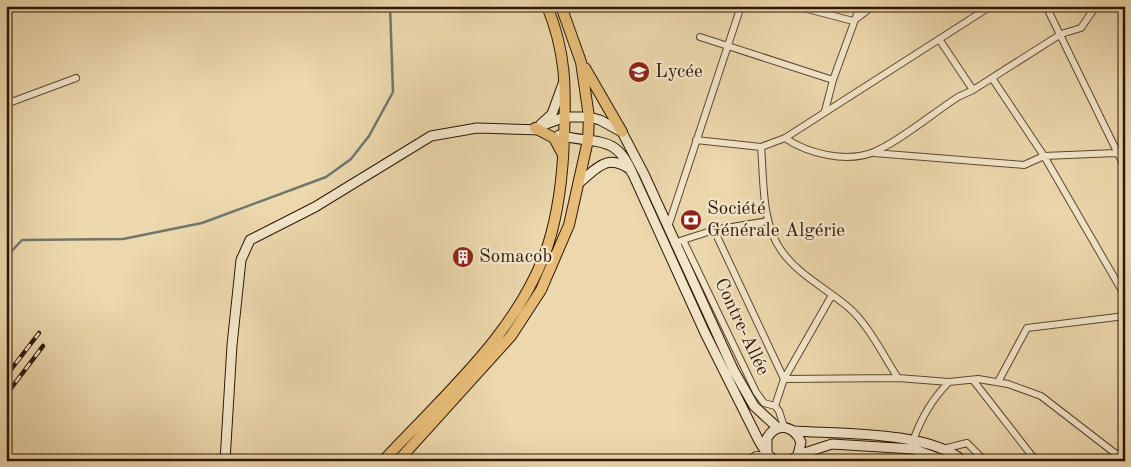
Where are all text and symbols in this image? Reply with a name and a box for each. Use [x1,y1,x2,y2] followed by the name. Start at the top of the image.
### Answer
[627,60,651,84] school or university icon: Lycée
[655,63,703,82] place label: Lycée
[707,200,845,241] place label: Société Générale Algérie
[679,208,703,232] bank icon: Société Générale Algérie
[451,245,475,269] building icon: Somacob
[479,248,552,267] place label: Somacob
[710,275,772,379] street label: Contre-Allée

